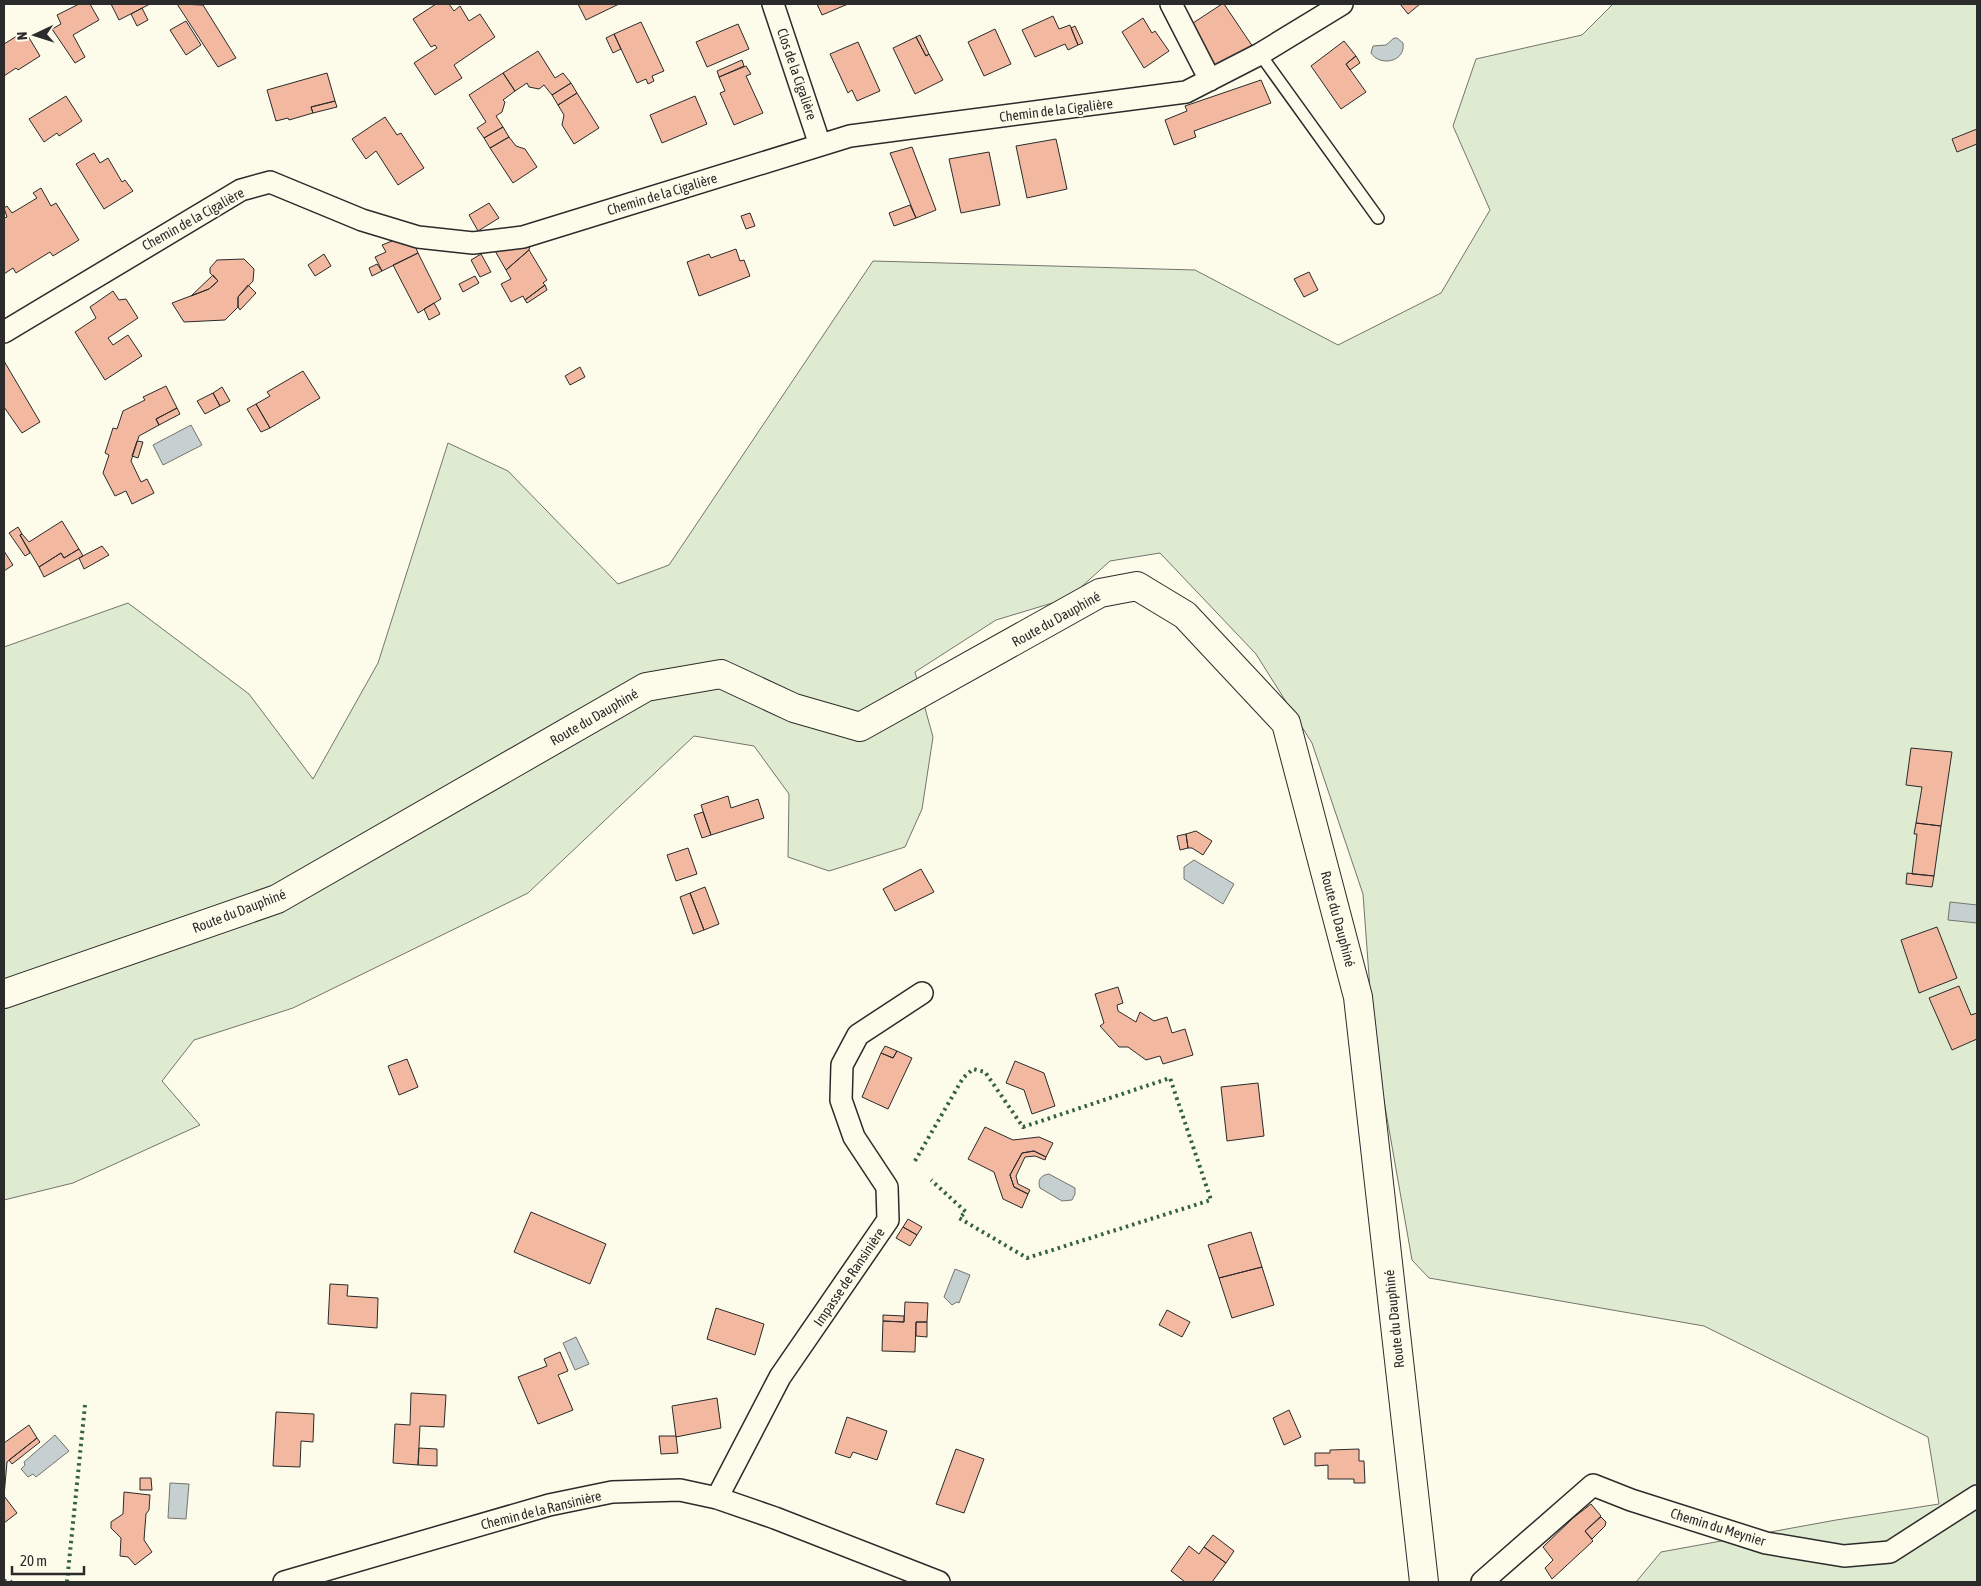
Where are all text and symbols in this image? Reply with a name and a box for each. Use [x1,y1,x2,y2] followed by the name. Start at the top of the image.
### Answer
[10,10,60,60] north arrow
[774,26,820,122] street label: Clos de la Cigalière
[14,31,30,41] text: N
[998,95,1114,125] street label: Chemin de la Cigalière
[605,170,719,218] street label: Chemin de la Cigalière
[139,184,247,254] street label: Chemin de la Cigalière
[1009,588,1103,650] street label: Route du Dauphiné
[547,685,641,749] street label: Route du Dauphiné
[1317,869,1359,969] street label: Route du Dauphiné
[190,886,288,936] street label: Route du Dauphiné
[810,1225,888,1329] street label: Impasse de Ransinière
[1381,1269,1407,1369] street label: Route du Dauphiné
[479,1487,603,1533] street label: Chemin de la Ransinière
[1668,1505,1768,1549] street label: Chemin du Meynier
[12,1544,85,1576] scale bar
[20,1552,47,1569] text: 20 m

